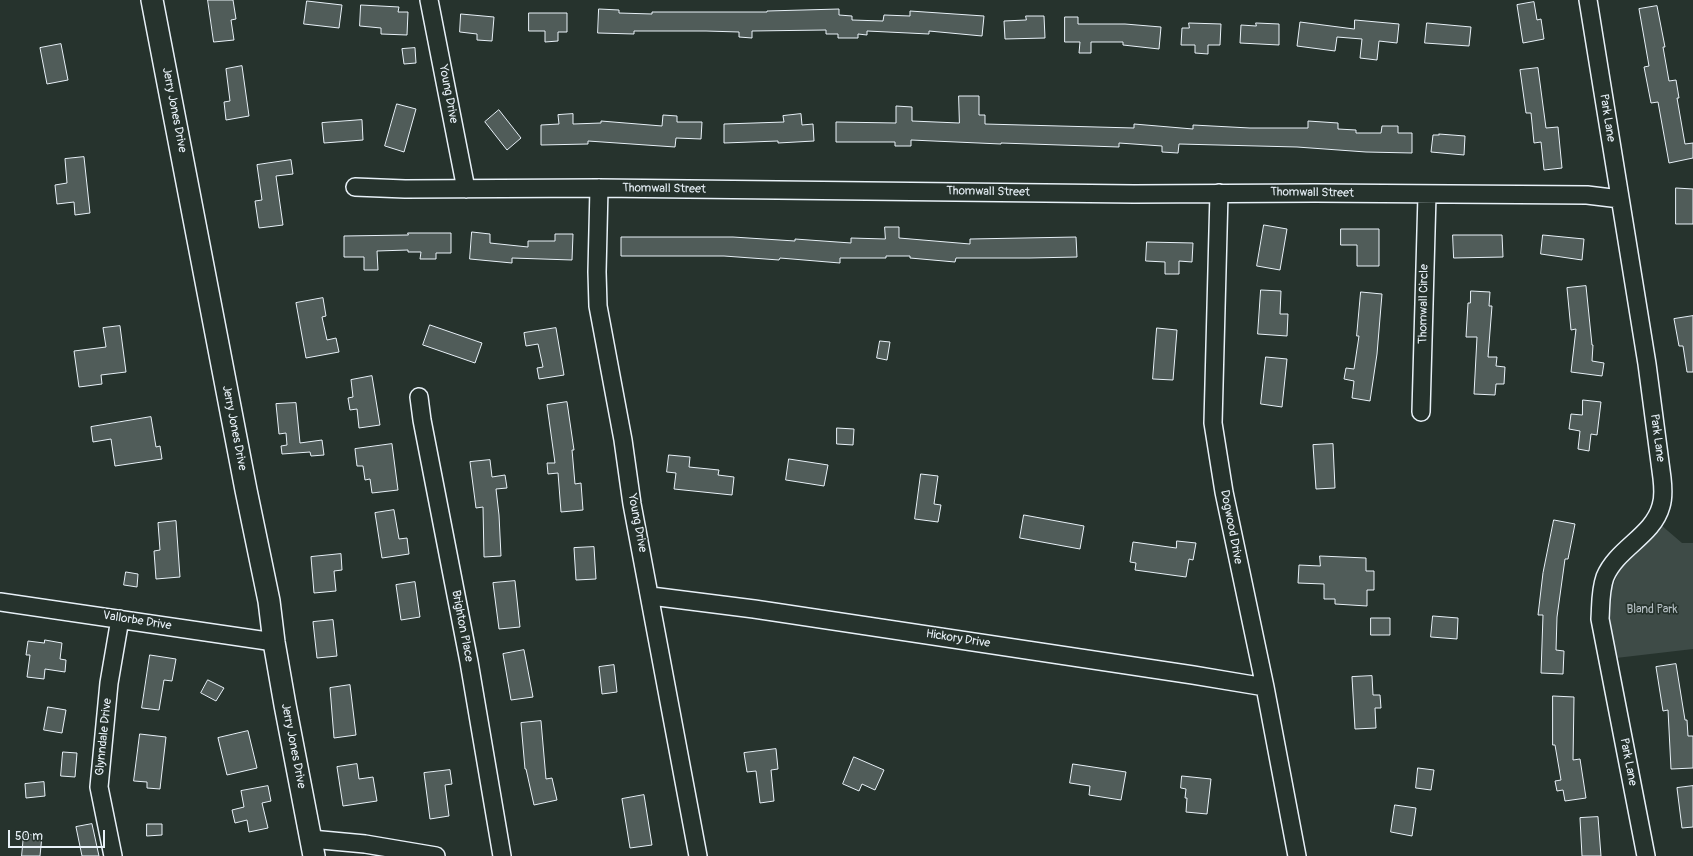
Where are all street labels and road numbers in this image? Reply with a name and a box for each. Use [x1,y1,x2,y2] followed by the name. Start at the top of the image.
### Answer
[435,63,461,125] street label: Young Drive
[159,66,189,154] street label: Jerry Jones Drive
[1596,93,1618,143] street label: Park Lane
[622,181,706,197] street label: Thomwall Street
[946,184,1030,200] street label: Thomwall Street
[1270,185,1354,201] street label: Thomwall Street
[1416,264,1432,344] street label: Thomwall Circle
[219,384,249,472] street label: Jerry Jones Drive
[1647,413,1667,463] street label: Park Lane
[1217,489,1245,565] street label: Dogwood Drive
[624,492,650,554] street label: Young Drive
[448,589,476,663] street label: Brighton Place
[102,608,172,634] street label: Vallorbe Drive
[925,627,991,651] street label: Hickory Drive
[93,698,115,776] street label: Glynndale Drive
[278,702,308,790] street label: Jerry Jones Drive
[1616,737,1640,787] street label: Park Lane

